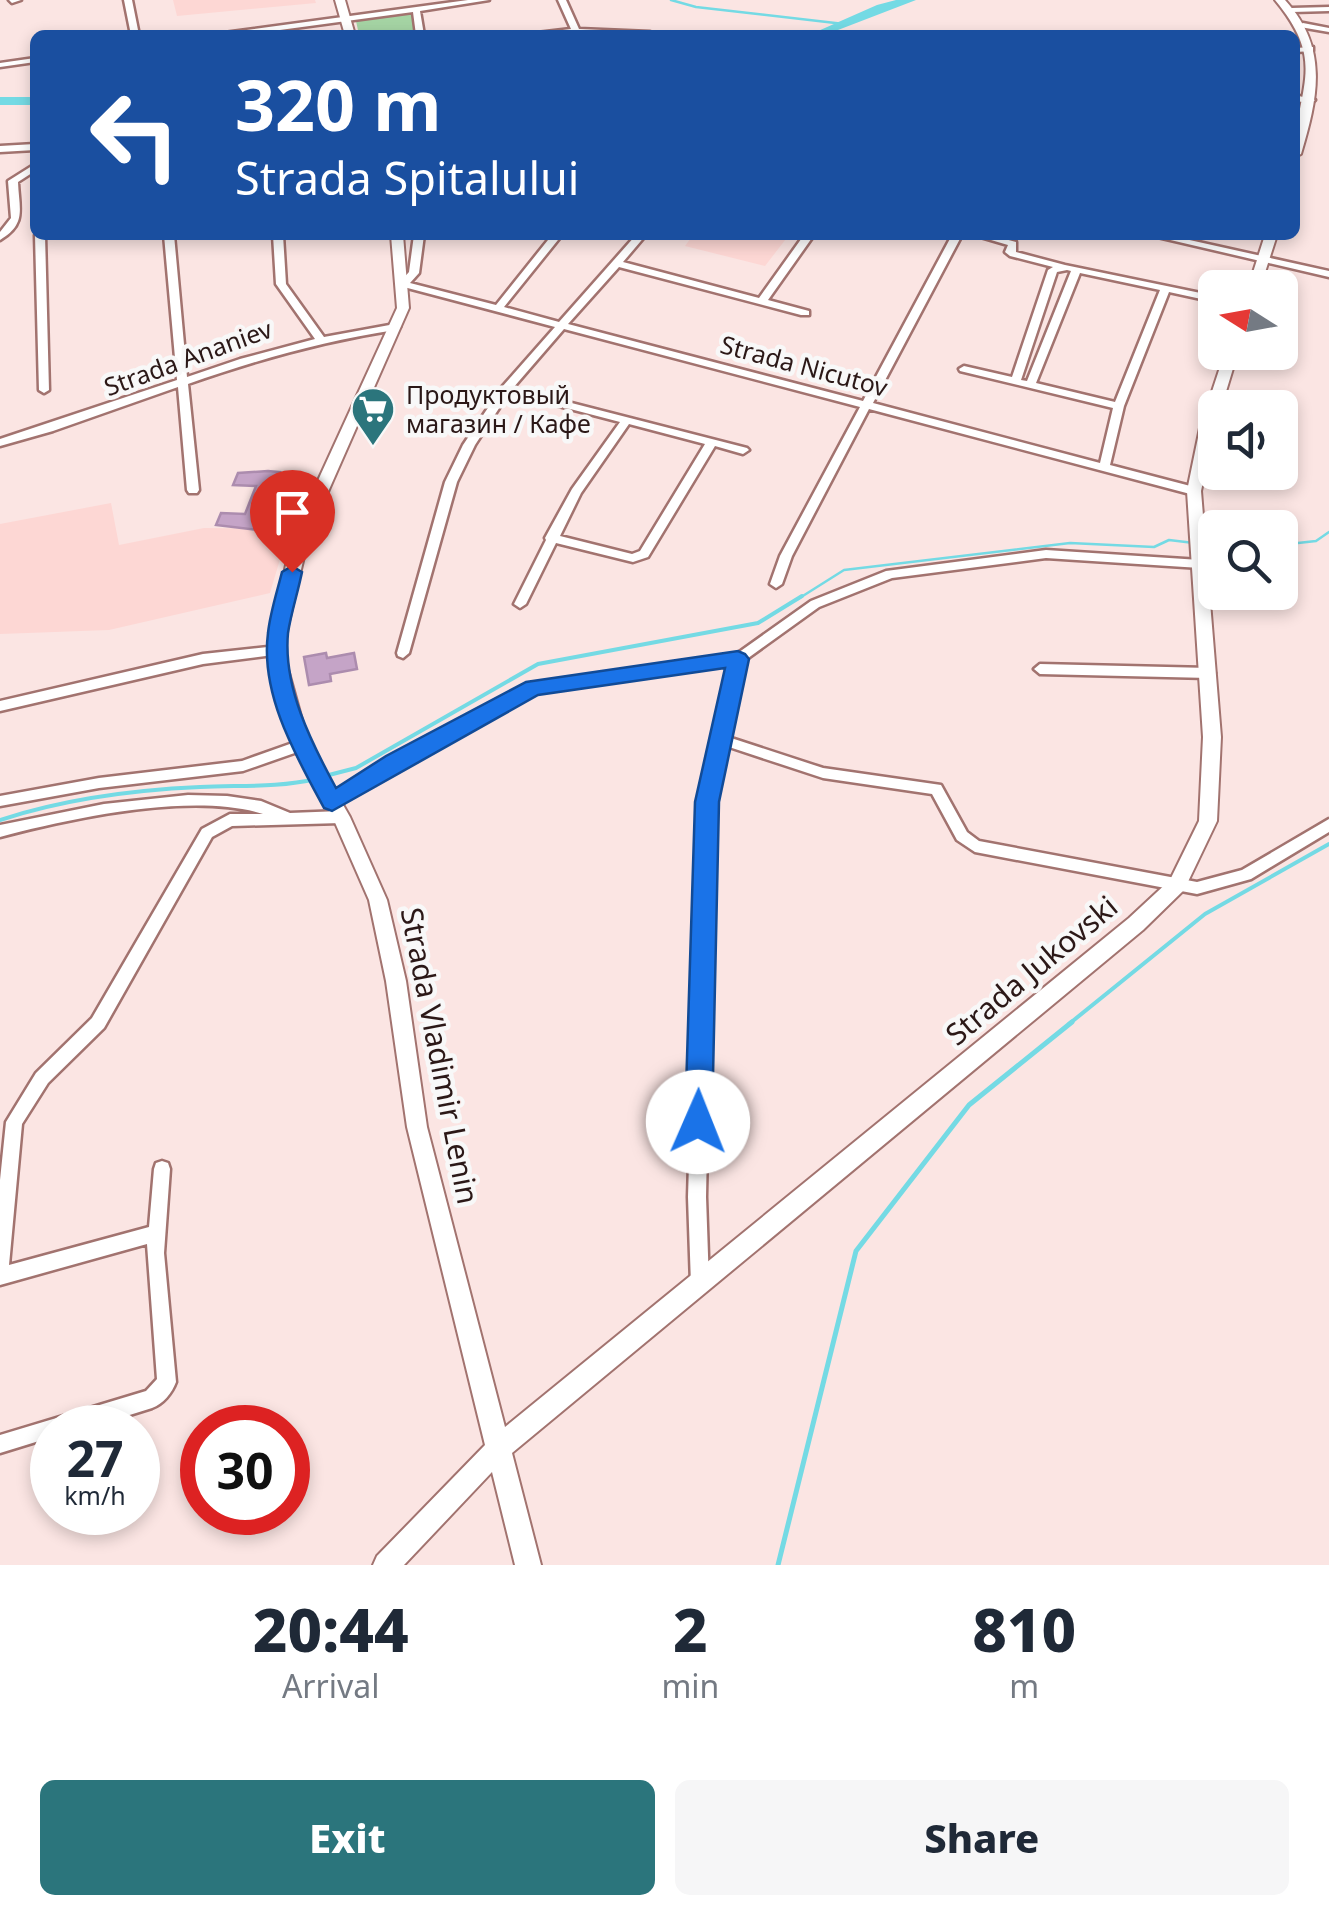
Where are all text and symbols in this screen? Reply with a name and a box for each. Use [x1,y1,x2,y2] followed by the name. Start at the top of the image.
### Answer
[235,56,442,152] text: 320 m
[70,70,200,200] icon: left
[235,147,579,208] text: Strada Spitalului
[1198,270,1298,370] north arrow
[1198,270,1298,610] map controls
[99,311,277,403] street label: Strada Ananiev
[717,326,892,404] street label: Strada Nicutov
[406,377,591,440] place label: Продуктовый магазин / Кафе
[350,386,396,447] supermarket icon: Продуктовый магазин / Кафе
[1198,390,1298,490] button: sound
[250,470,335,573] pin
[265,485,320,540] icon: arrive
[1198,510,1298,610] button: search
[936,886,1126,1054] street label: Strada Jukovski
[392,904,489,1207] street label: Strada Vladimir Lenin
[646,1070,750,1174] position arrow
[180,1405,310,1535] speed limit sign: 30
[66,1424,124,1492] text: 27
[64,1478,126,1512] text: km/h
[253,1588,409,1670] text: 20:44
[673,1588,708,1670] text: 2
[972,1588,1076,1670] text: 810
[282,1664,380,1707] text: Arrival
[661,1664,719,1707] text: min
[1009,1664,1039,1707] text: m
[40,1780,655,1895] button: Exit
[675,1780,1289,1895] button: Share

